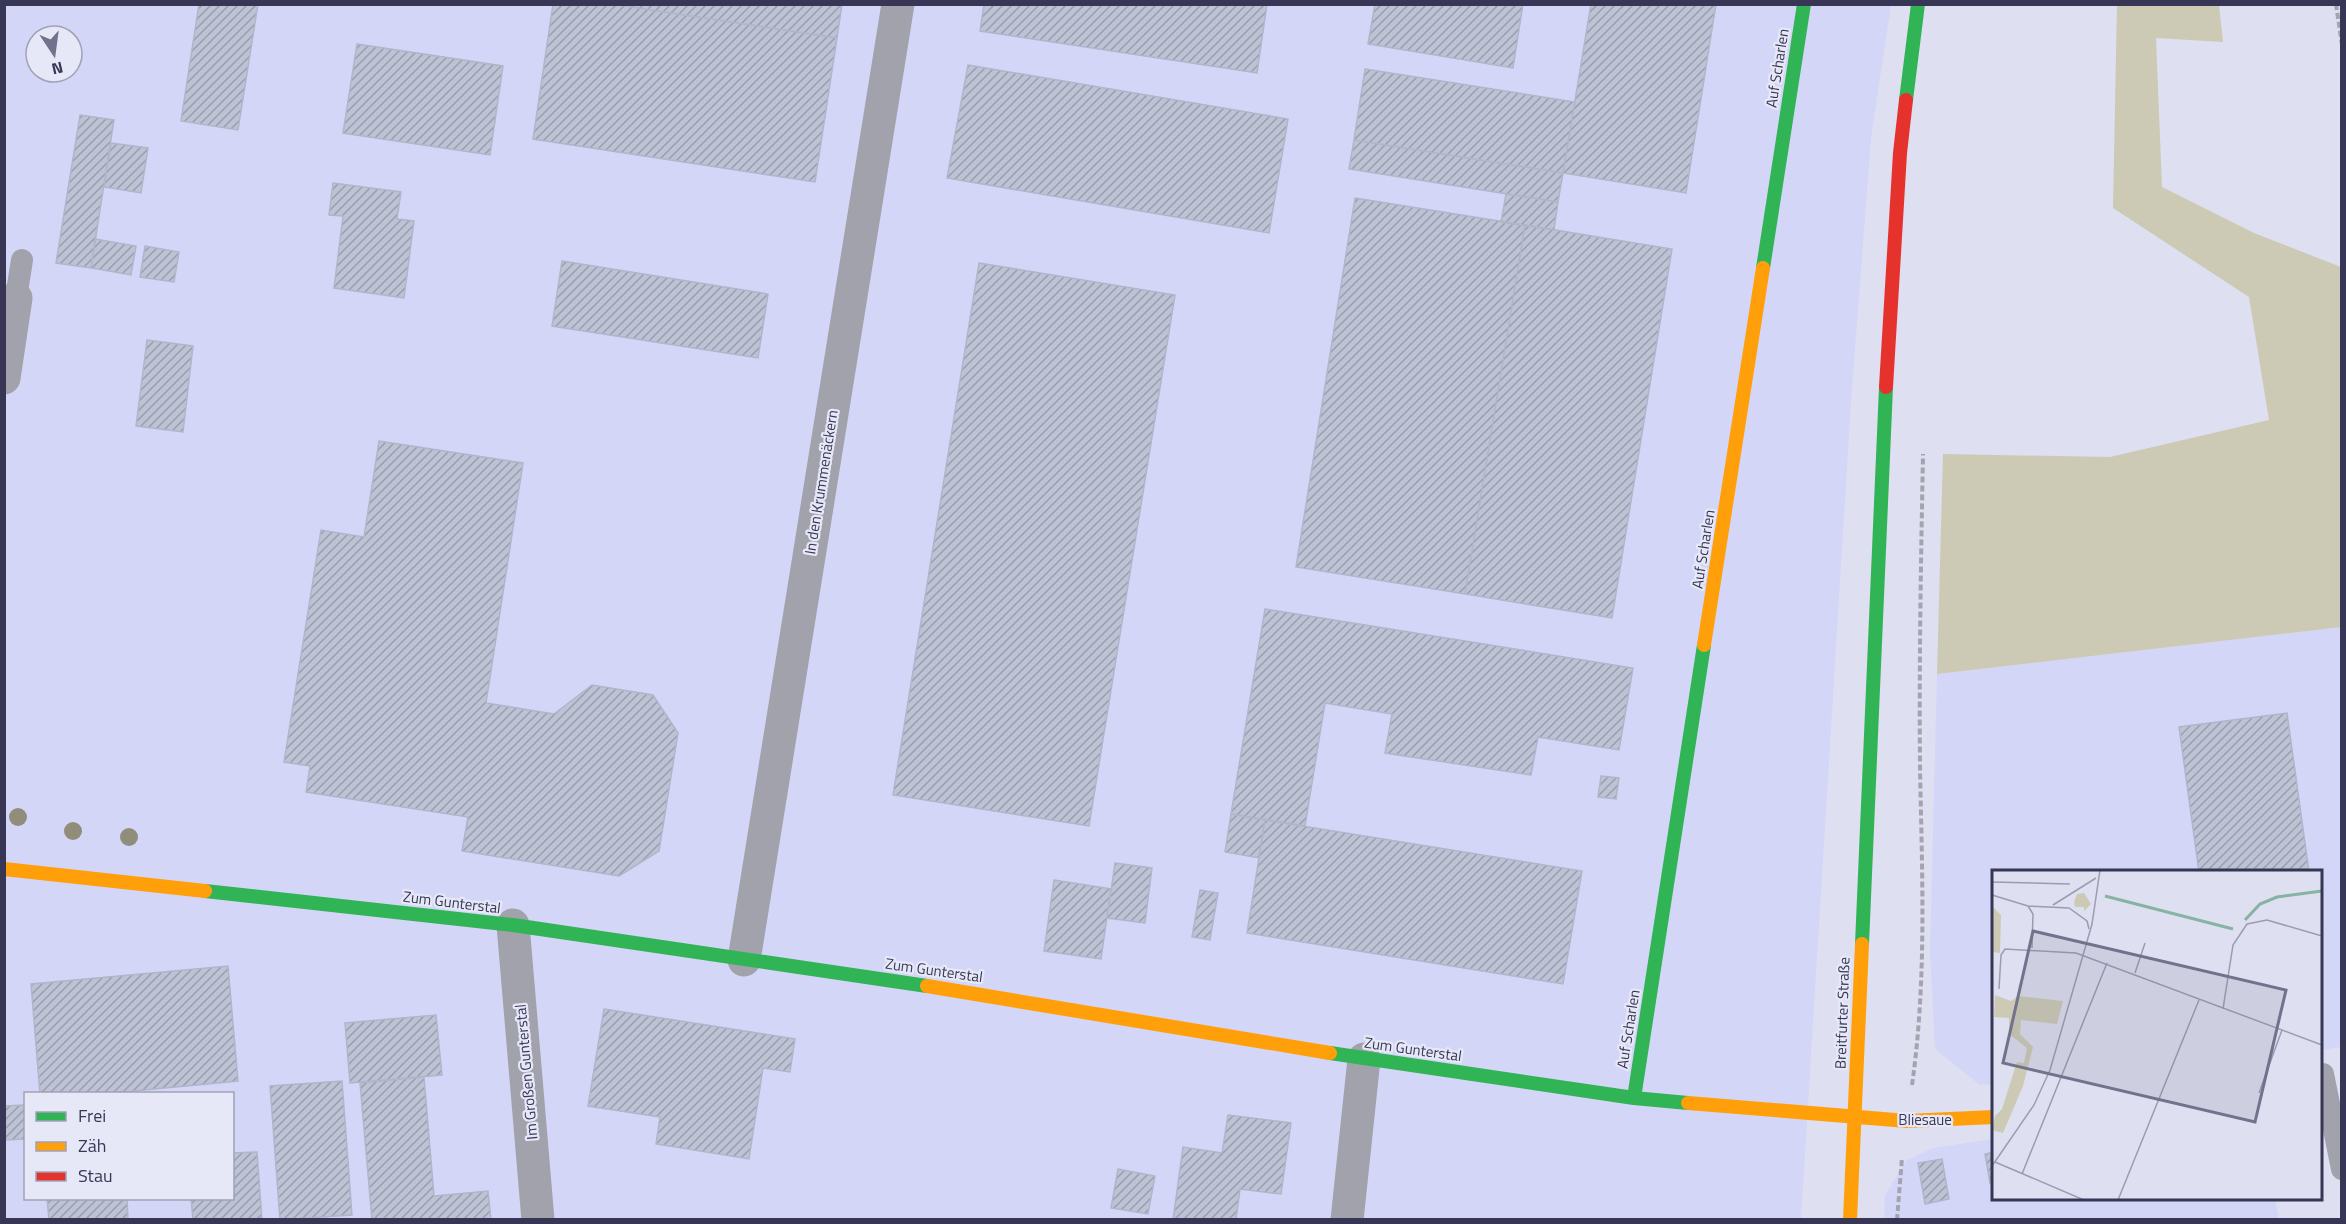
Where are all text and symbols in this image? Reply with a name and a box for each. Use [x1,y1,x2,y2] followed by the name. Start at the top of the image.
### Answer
[24,24,84,84] north arrow
[1759,27,1795,109] street label: Auf Scharlen
[49,56,65,82] text: N
[798,408,844,556] street label: In den Krummenäckern
[1685,508,1721,590] street label: Auf Scharlen
[1992,870,2322,1200] inset map
[402,885,502,919] street label: Zum Gunterstal
[884,952,984,988] street label: Zum Gunterstal
[1829,957,1855,1069] street label: Breitfurter Straße
[1610,988,1646,1070] street label: Auf Scharlen
[509,1003,543,1141] street label: Im Großen Gunterstal
[1363,1031,1463,1067] street label: Zum Gunterstal
[24,1092,234,1200] legend
[78,1102,106,1129] text: Frei
[1898,1108,1952,1131] street label: Bliesaue
[78,1132,106,1159] text: Zäh
[78,1162,113,1189] text: Stau

